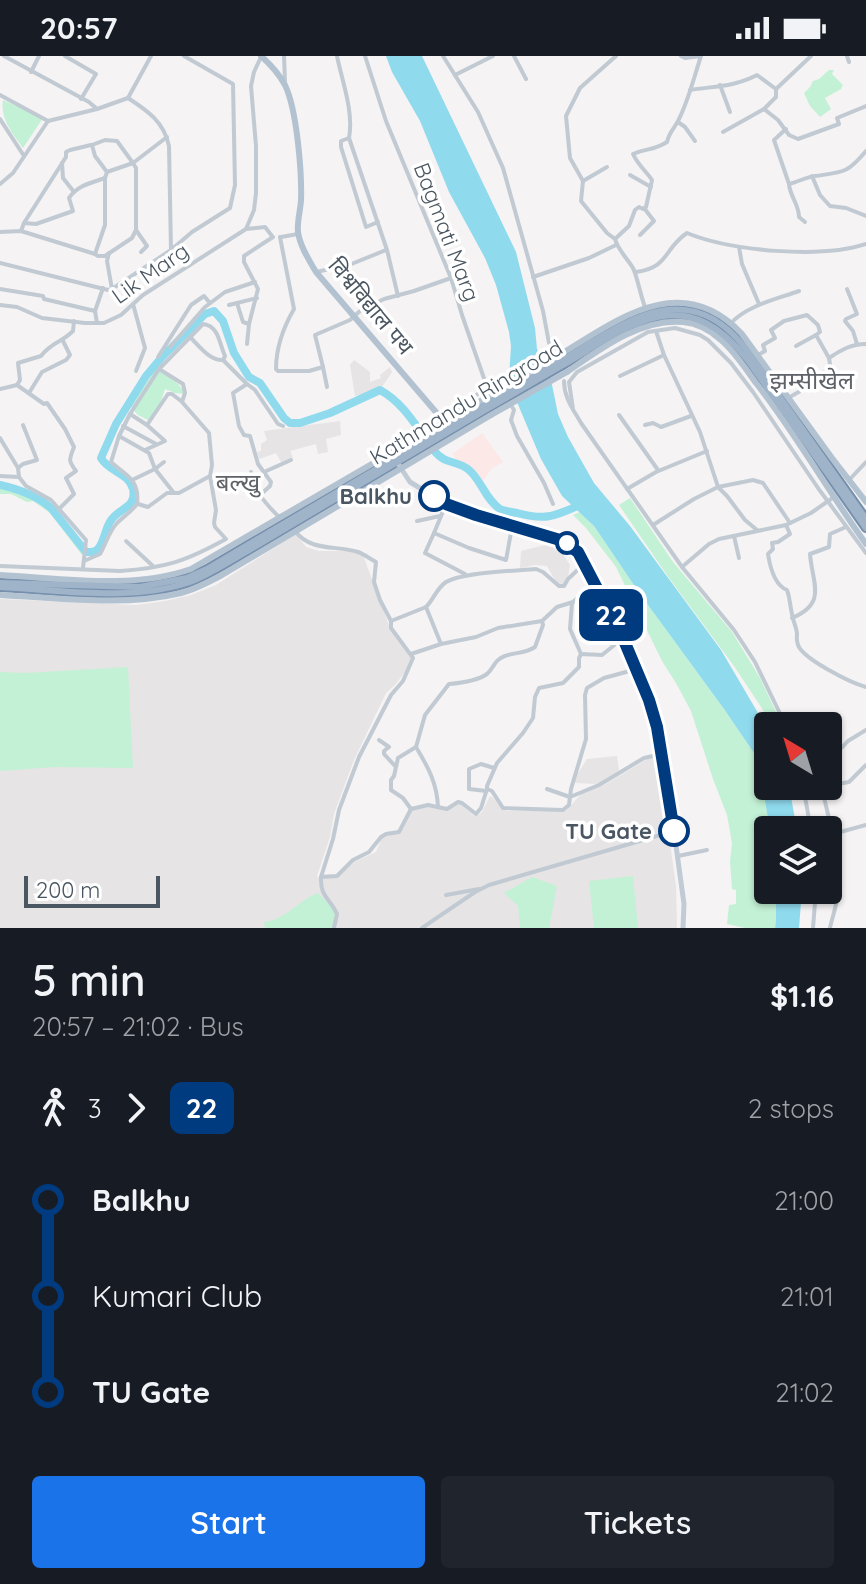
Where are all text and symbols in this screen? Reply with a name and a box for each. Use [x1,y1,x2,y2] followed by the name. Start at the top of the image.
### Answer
[40,9,117,47] text: 20:57
[408,159,486,305] street label: Bagmati Marg
[106,236,194,310] street label: Lik Marg
[322,252,420,361] street label: विश्वविद्याल पथ
[364,333,568,471] street label: Kathmandu Ringroad
[770,365,855,395] district label: झम्सीखेल
[216,467,261,498] district label: बल्खु
[419,481,449,511] marker: Balkhu
[340,482,412,510] place label: Balkhu
[556,532,578,554] unlabelled marker
[575,589,647,641] line badge: 22
[595,597,627,632] text: 22
[754,712,842,800] north arrow
[754,712,842,904] map controls
[659,816,689,846] marker: TU Gate
[754,816,842,904] button: layers
[565,817,652,845] place label: TU Gate
[24,872,160,908] scale bar
[36,876,100,904] text: 200 m
[32,952,146,1007] text: 5 min
[770,977,834,1015] text: $1.16
[32,1010,244,1043] text: 20:57 – 21:02 · Bus
[32,1086,76,1130] icon: walk
[114,1086,158,1130] icon: forward
[186,1090,218,1125] text: 22
[88,1092,102,1125] text: 3
[748,1092,834,1125] text: 2 stops
[92,1181,191,1219] text: Balkhu
[774,1184,834,1217] text: 21:00
[92,1277,262,1315] text: Kumari Club
[780,1280,834,1313] text: 21:01
[92,1373,210,1411] text: TU Gate
[775,1376,834,1409] text: 21:02
[32,1476,425,1568] button: Start
[441,1476,834,1568] button: Tickets

